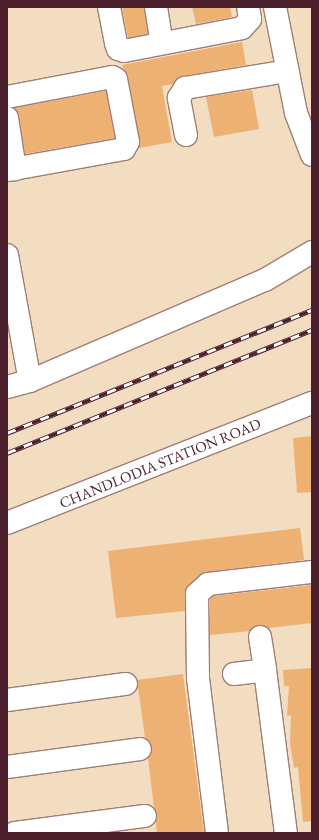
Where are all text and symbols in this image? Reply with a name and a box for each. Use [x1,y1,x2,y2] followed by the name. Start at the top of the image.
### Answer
[57,414,263,512] street label: CHANDLODIA STATION ROAD

